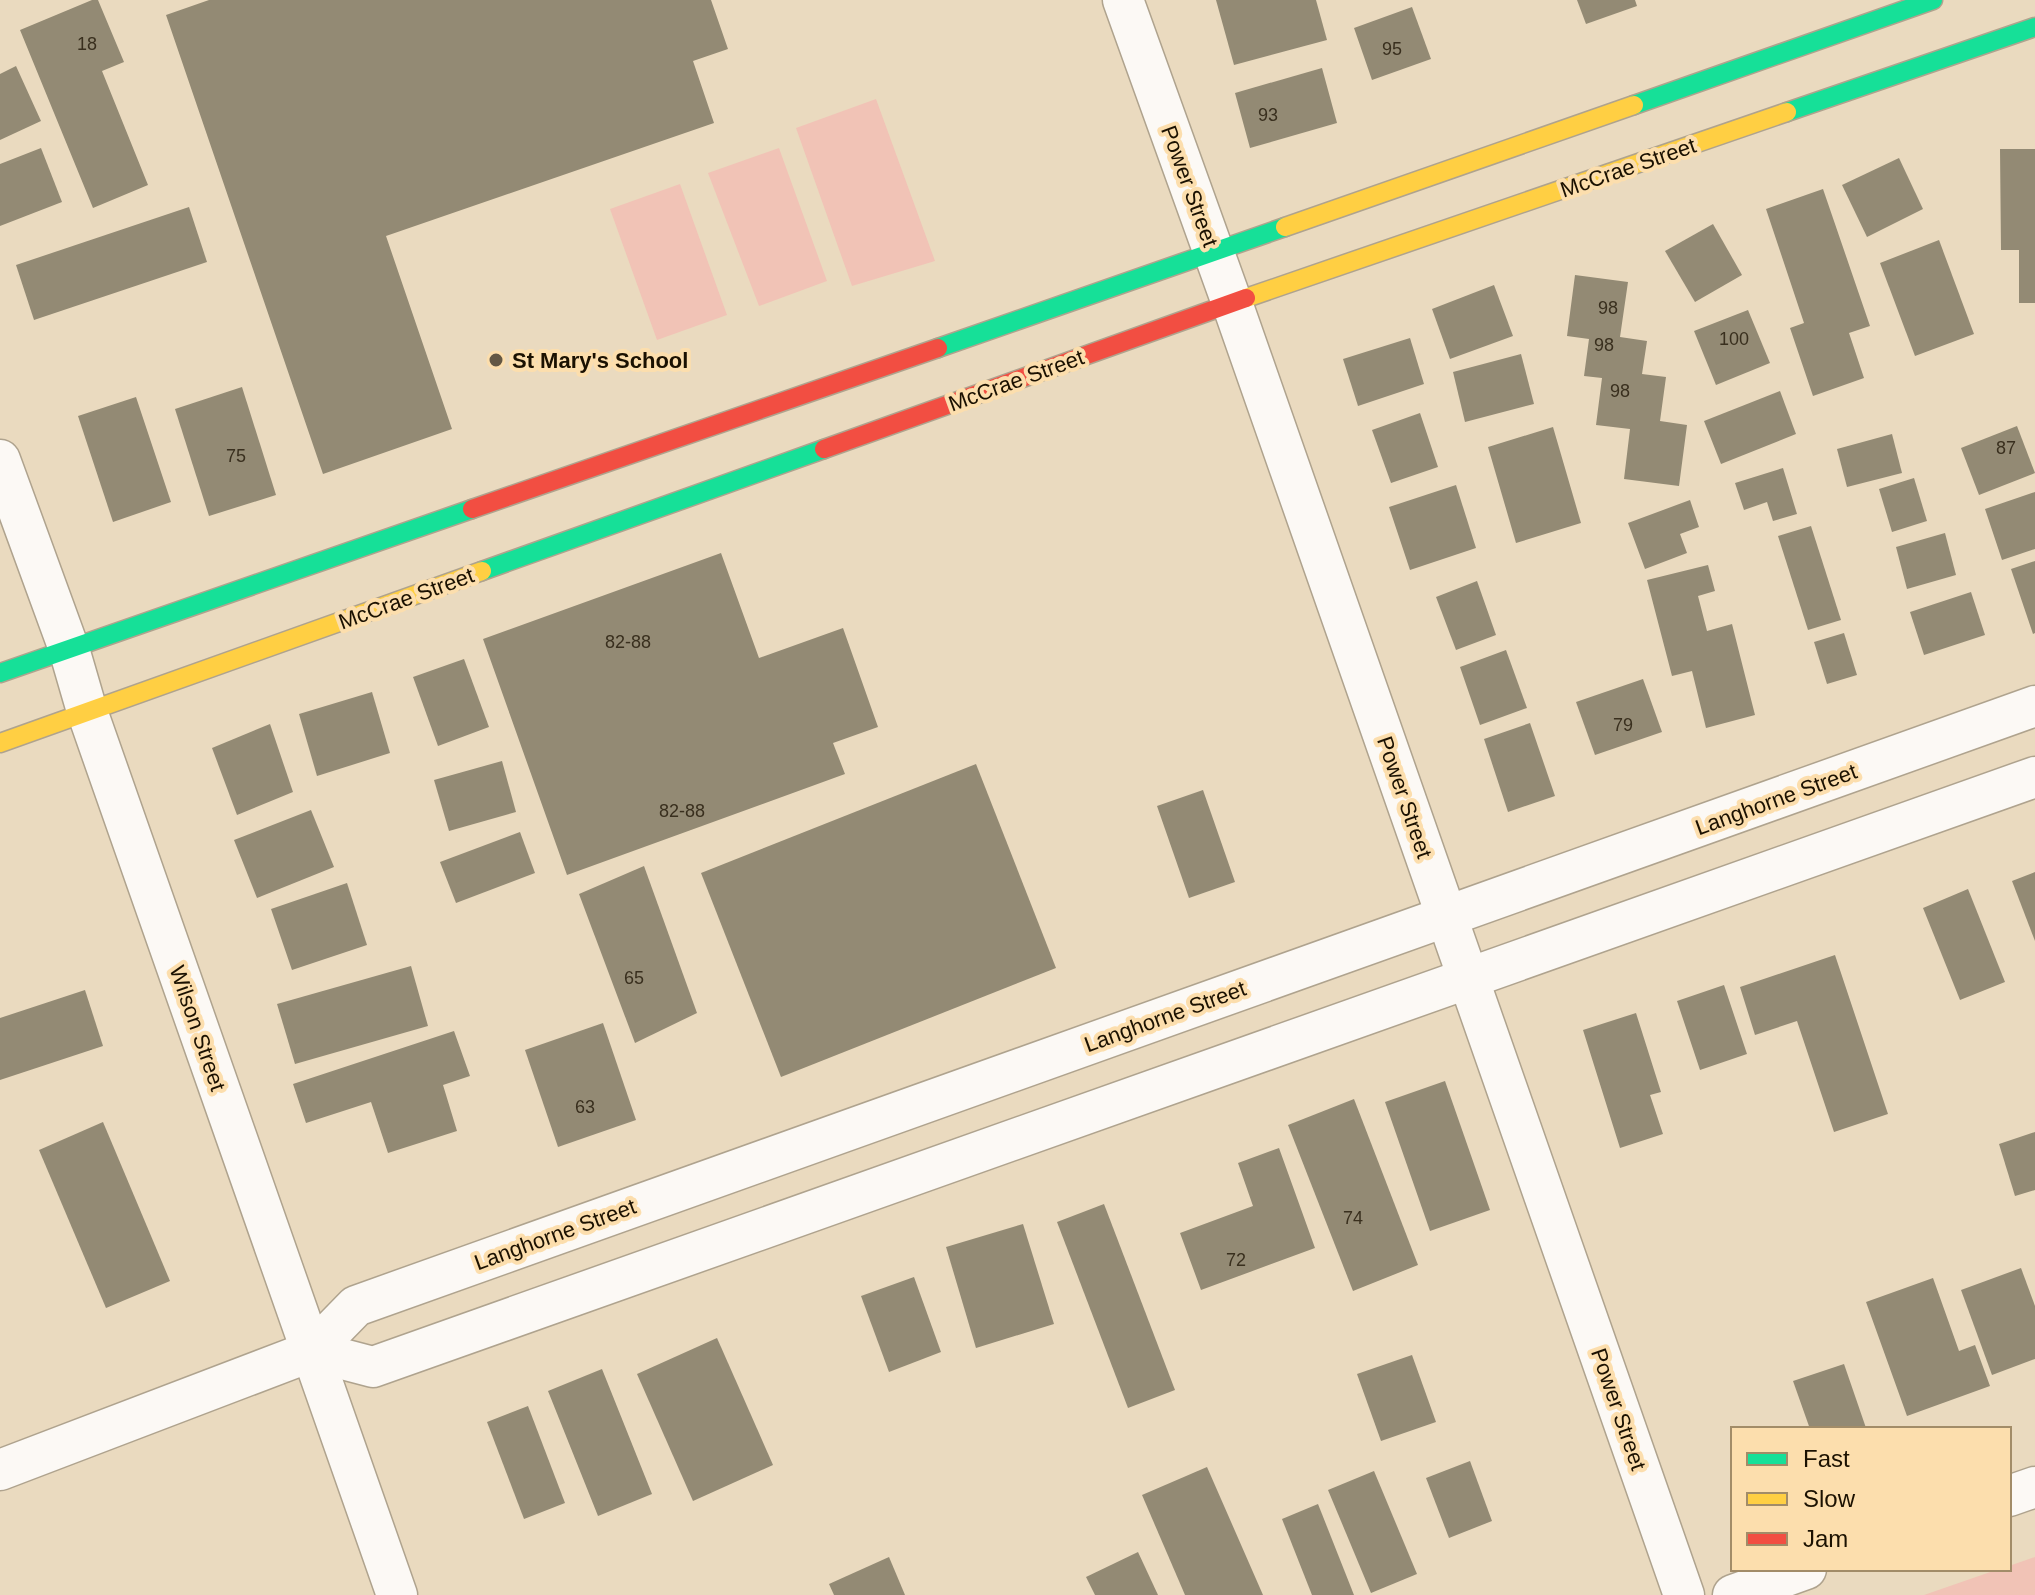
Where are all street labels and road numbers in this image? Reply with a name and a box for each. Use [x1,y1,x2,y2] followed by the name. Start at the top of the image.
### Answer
[1156,122,1223,250] street label: Power Street
[1557,133,1699,202] street label: McCrae Street
[945,344,1087,416] street label: McCrae Street
[335,562,477,634] street label: McCrae Street
[1372,733,1437,861] street label: Power Street
[1692,759,1860,840] street label: Langhorne Street
[164,962,231,1094] street label: Wilson Street
[1081,976,1249,1057] street label: Langhorne Street
[471,1194,639,1275] street label: Langhorne Street
[1586,1345,1651,1473] street label: Power Street

